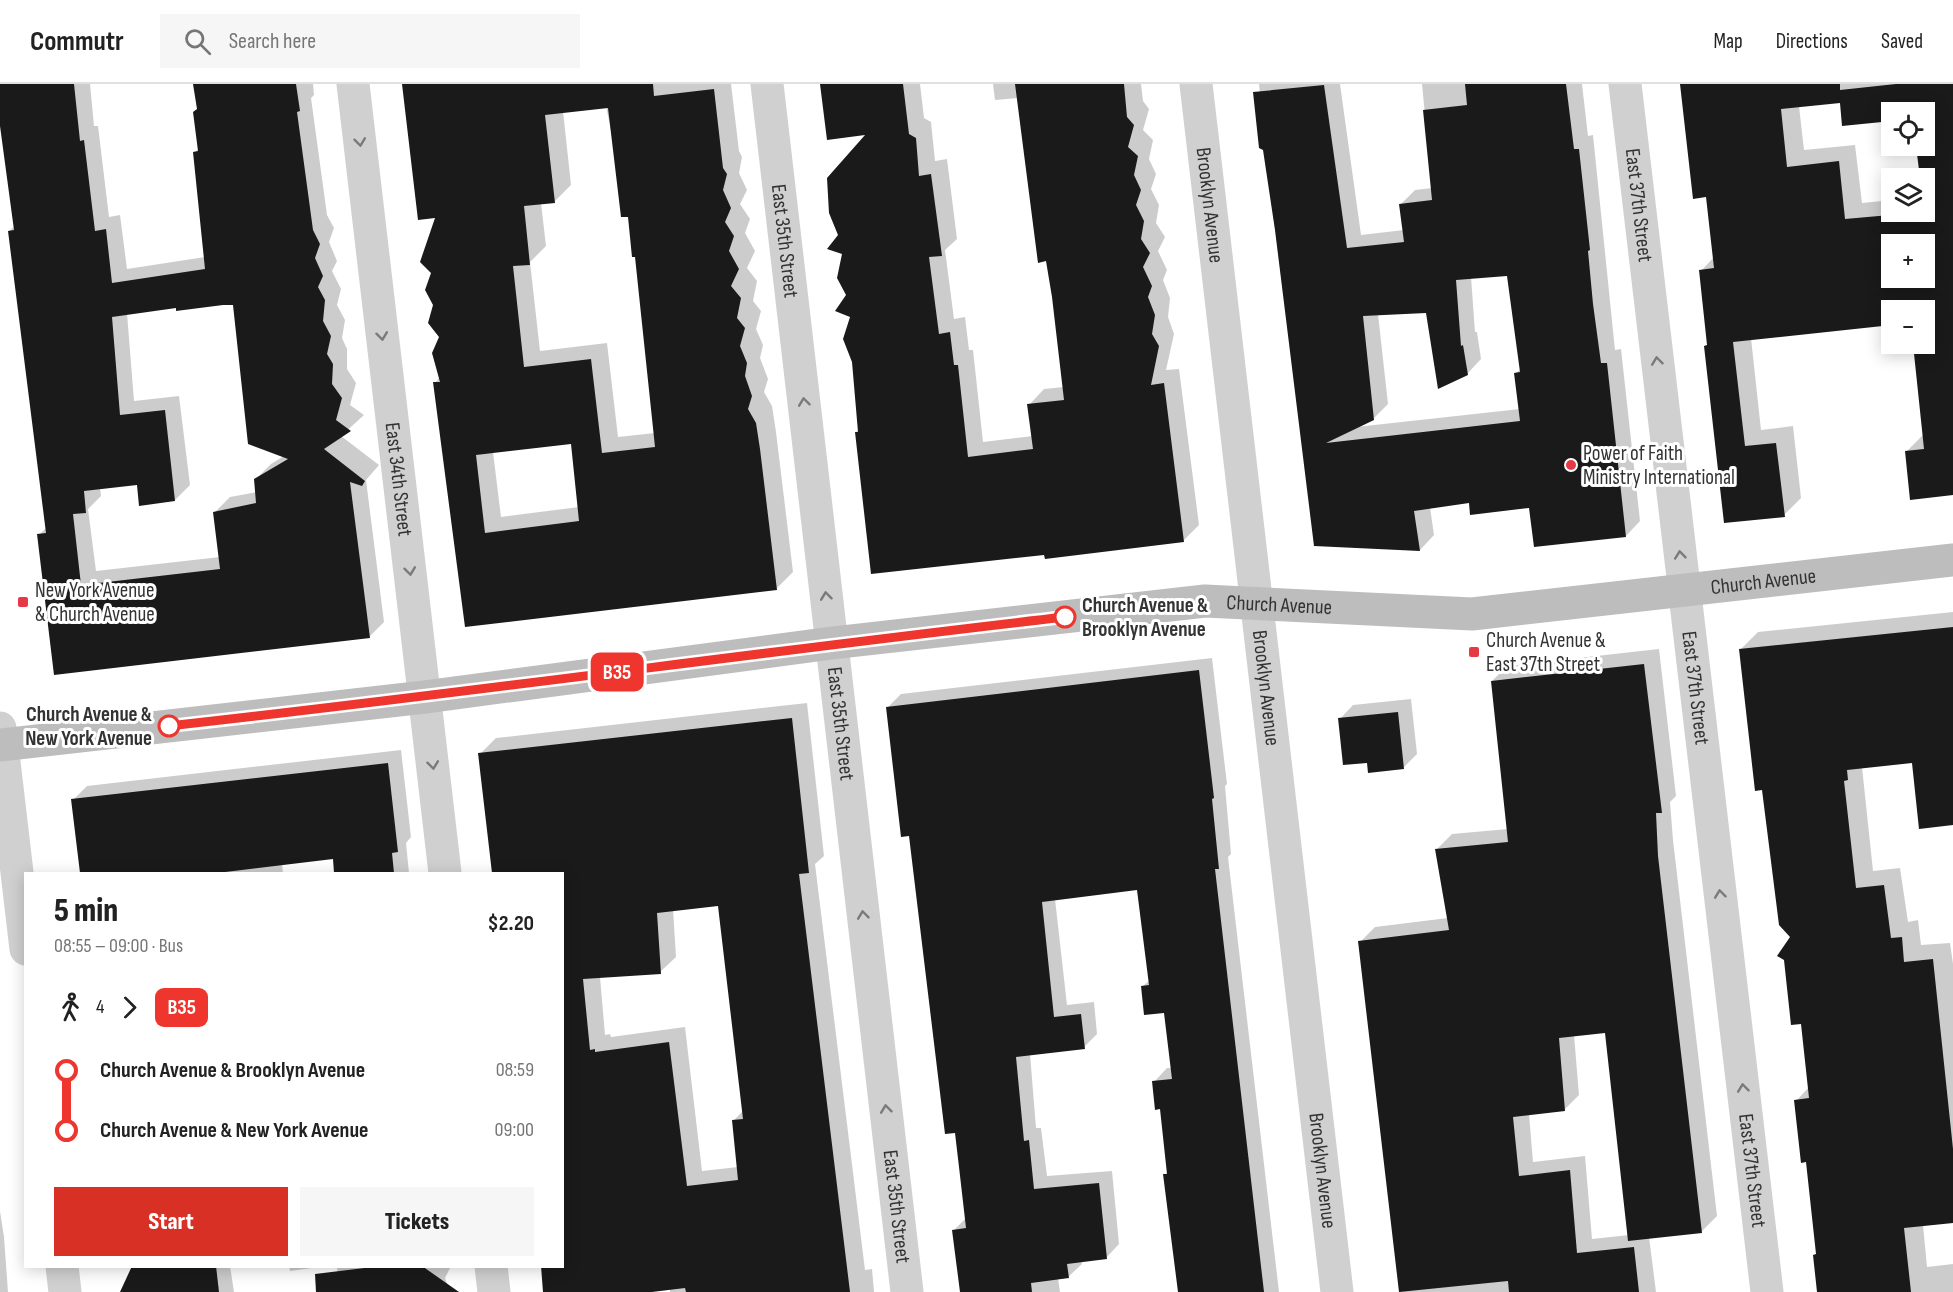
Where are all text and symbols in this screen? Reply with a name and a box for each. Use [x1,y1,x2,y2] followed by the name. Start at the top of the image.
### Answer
[160,14,580,68] search box
[30,25,124,58] text: Commutr
[181,25,214,58] icon: search
[229,28,316,55] text: Search here
[1713,29,1743,54] text: Map
[1776,29,1848,54] text: Directions
[1881,29,1923,54] text: Saved
[1881,102,1935,354] map controls
[1881,102,1935,156] button: locate
[353,138,365,147] one-way arrow
[1190,146,1229,264] street label: Brooklyn Avenue
[1620,147,1658,263] street label: East 37th Street
[1881,168,1935,222] button: layers
[766,183,804,299] street label: East 35th Street
[1881,234,1935,288] button: +
[1881,300,1935,354] button: −
[376,331,388,340] one-way arrow
[1651,356,1664,366] one-way arrow
[798,398,811,407] one-way arrow
[380,421,418,538] street label: East 34th Street
[1583,441,1735,490] place label: Power of Faith Ministry International
[1564,458,1578,472] marker: Power of Faith Ministry International
[1674,550,1686,559] one-way arrow
[1709,563,1817,600] street label: Church Avenue
[403,567,416,576] one-way arrow
[35,578,155,627] place label: New York Avenue & Church Avenue
[1226,590,1333,620] street label: Church Avenue
[821,592,833,601] one-way arrow
[1082,593,1208,642] place label: Church Avenue & Brooklyn Avenue
[16,595,30,609] marker: New York Avenue & Church Avenue
[1054,606,1076,628] marker: Church Avenue & Brooklyn Avenue
[1486,628,1606,677] place label: Church Avenue & East 37th Street
[1247,629,1285,747] street label: Brooklyn Avenue
[1676,630,1715,746] street label: East 37th Street
[1467,645,1481,659] marker: Church Avenue & East 37th Street
[582,652,652,692] line badge: B35
[603,660,631,685] text: B35
[822,666,860,782] street label: East 35th Street
[25,702,152,751] place label: Church Avenue & New York Avenue
[158,715,180,737] marker: Church Avenue & New York Avenue
[426,760,438,769] one-way arrow
[1714,890,1727,899] one-way arrow
[54,891,118,931] text: 5 min
[488,910,534,937] text: $2.20
[858,910,870,920] one-way arrow
[54,934,183,958] text: 08:55 – 09:00 · Bus
[54,991,87,1024] icon: walk
[113,991,146,1024] icon: forward
[96,995,104,1019] text: 4
[167,995,196,1020] text: B35
[100,1057,365,1084] text: Church Avenue & Brooklyn Avenue
[496,1058,534,1082] text: 08:59
[1737,1083,1750,1093] one-way arrow
[880,1104,893,1113] one-way arrow
[1303,1111,1341,1230] street label: Brooklyn Avenue
[1733,1112,1771,1229] street label: East 37th Street
[100,1117,368,1144] text: Church Avenue & New York Avenue
[495,1118,534,1142] text: 09:00
[878,1148,916,1265] street label: East 35th Street
[54,1187,288,1256] button: Start
[300,1187,534,1256] button: Tickets

